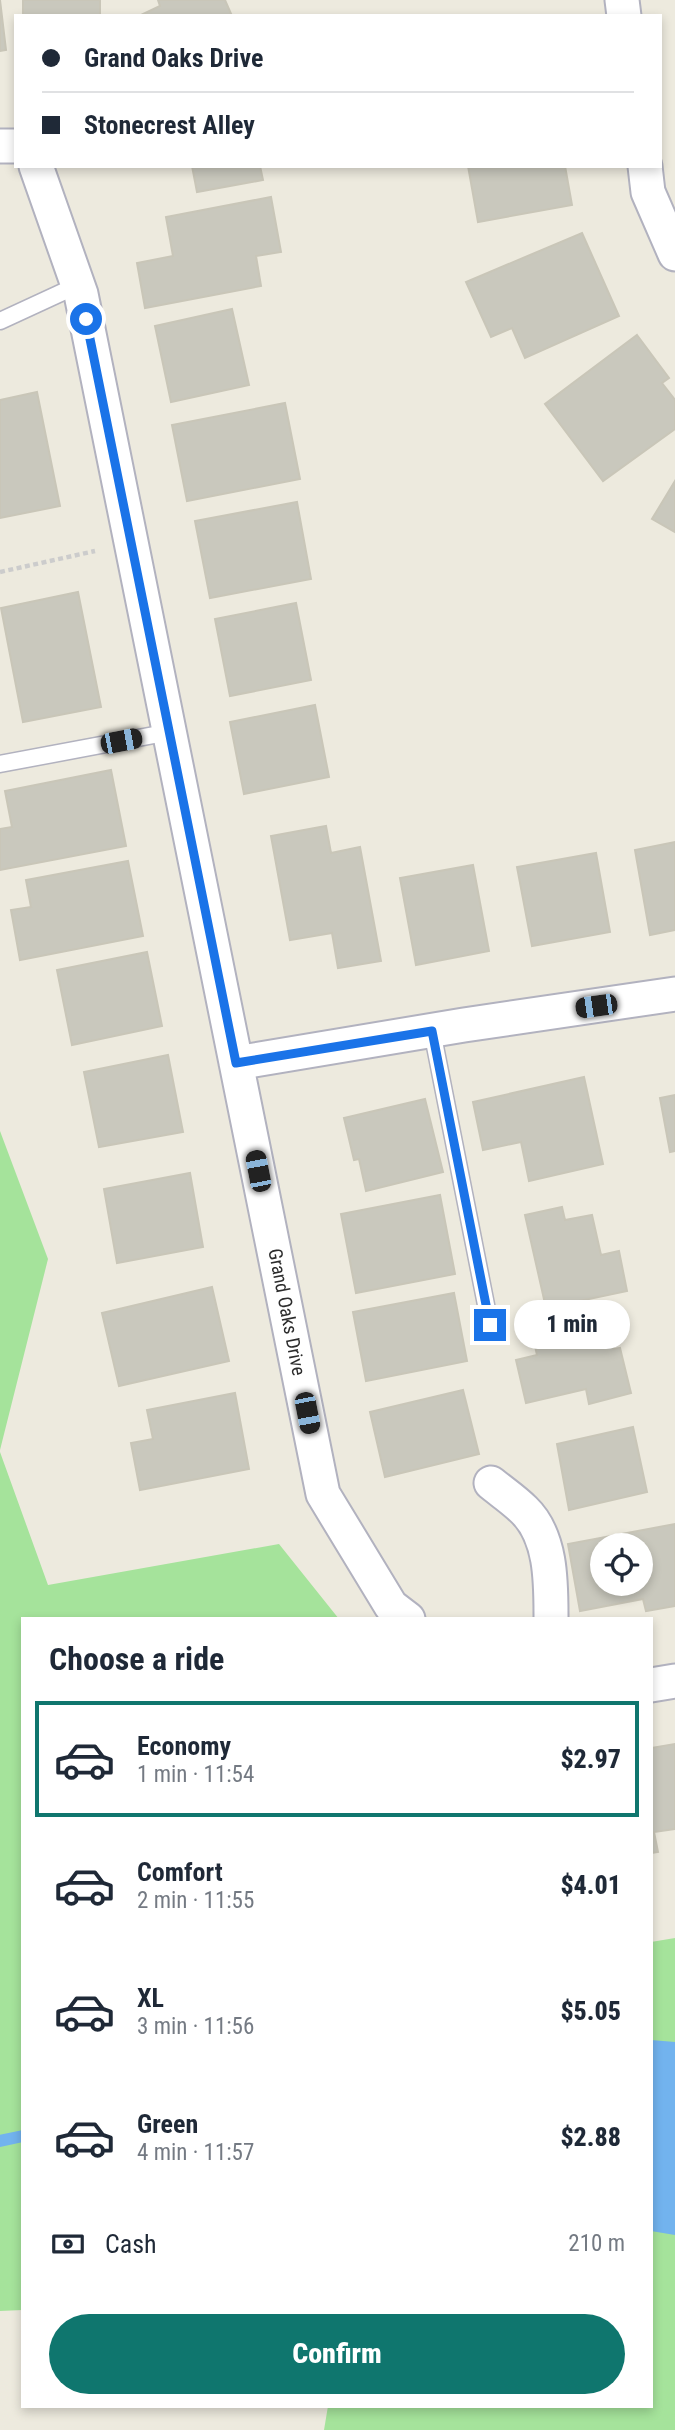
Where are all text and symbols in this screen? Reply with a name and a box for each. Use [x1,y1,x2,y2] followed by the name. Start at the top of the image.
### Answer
[84,43,263,73] text: Grand Oaks Drive
[84,110,255,140] text: Stonecrest Alley
[70,303,102,335] route start
[99,727,144,755] car
[574,993,619,1019] car
[244,1148,273,1194] car
[263,1247,311,1377] street label: Grand Oaks Drive
[514,1300,630,1350] callout: 1 min
[474,1309,506,1341] route end
[546,1311,598,1338] text: 1 min
[293,1390,322,1436] car
[590,1533,653,1596] map controls
[590,1533,653,1596] button: locate
[49,1640,224,1678] text: Choose a ride
[53,1728,116,1791] icon: car
[137,1731,231,1761] text: Economy
[560,1744,621,1774] text: $2.97
[137,1761,254,1788] text: 1 min · 11:54
[53,1854,116,1917] icon: car
[137,1857,223,1887] text: Comfort
[560,1870,621,1900] text: $4.01
[137,1887,254,1914] text: 2 min · 11:55
[53,1980,116,2043] icon: car
[137,1983,164,2013] text: XL
[560,1996,621,2026] text: $5.05
[137,2013,254,2040] text: 3 min · 11:56
[53,2106,116,2169] icon: car
[137,2109,198,2139] text: Green
[560,2122,621,2152] text: $2.88
[137,2139,254,2166] text: 4 min · 11:57
[49,2225,87,2263] icon: cash
[105,2229,157,2259] text: Cash
[568,2230,625,2257] text: 210 m
[49,2314,625,2394] button: Confirm

